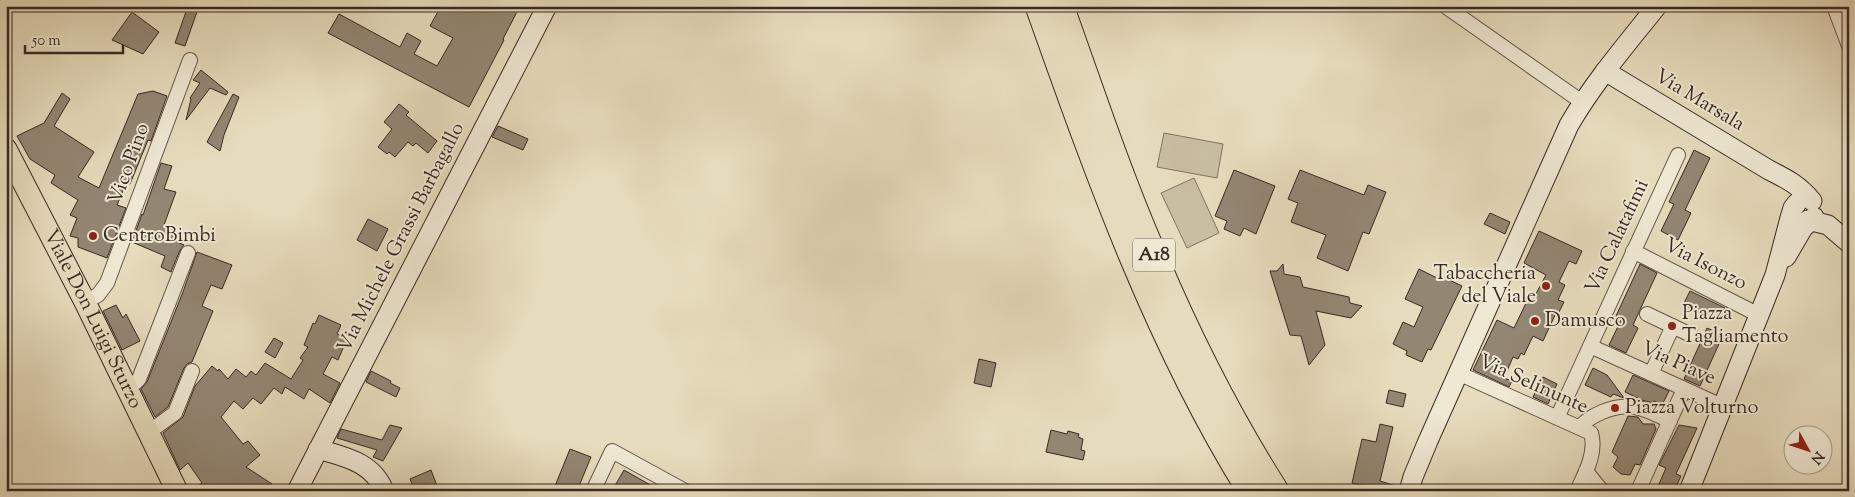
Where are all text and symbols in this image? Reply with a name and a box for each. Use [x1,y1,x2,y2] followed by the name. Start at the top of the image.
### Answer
[25,22,122,54] scale bar
[31,31,61,52] text: 50 m
[1648,63,1750,139] street label: Via Marsala
[331,118,473,358] street label: Via Michele Grassi Barbagallo
[102,120,158,208] street label: Vico Pino
[1579,175,1657,299] street label: Via Calatafimi
[103,222,216,251] place label: CentroBimbi
[36,225,149,414] street label: Viale Don Luigi Sturzo
[87,230,99,242] marker: CentroBimbi
[1658,232,1752,298] street label: Via Isonzo
[1133,238,1175,272] road number: A18
[1434,260,1536,312] place label: Tabaccheria del Viale
[1540,280,1552,292] marker: Tabaccheria del Viale
[1682,300,1789,352] place label: Piazza Tagliamento
[1545,307,1626,336] place label: Damusco
[1529,315,1541,327] marker: Damusco
[1666,320,1678,332] marker: Piazza Tagliamento
[1636,335,1720,393] street label: Via Piave
[1473,348,1593,422] street label: Via Selinunte
[1625,394,1758,423] place label: Piazza Volturno
[1609,402,1621,414] marker: Piazza Volturno
[1782,424,1832,474] north arrow
[1805,446,1828,468] text: N

